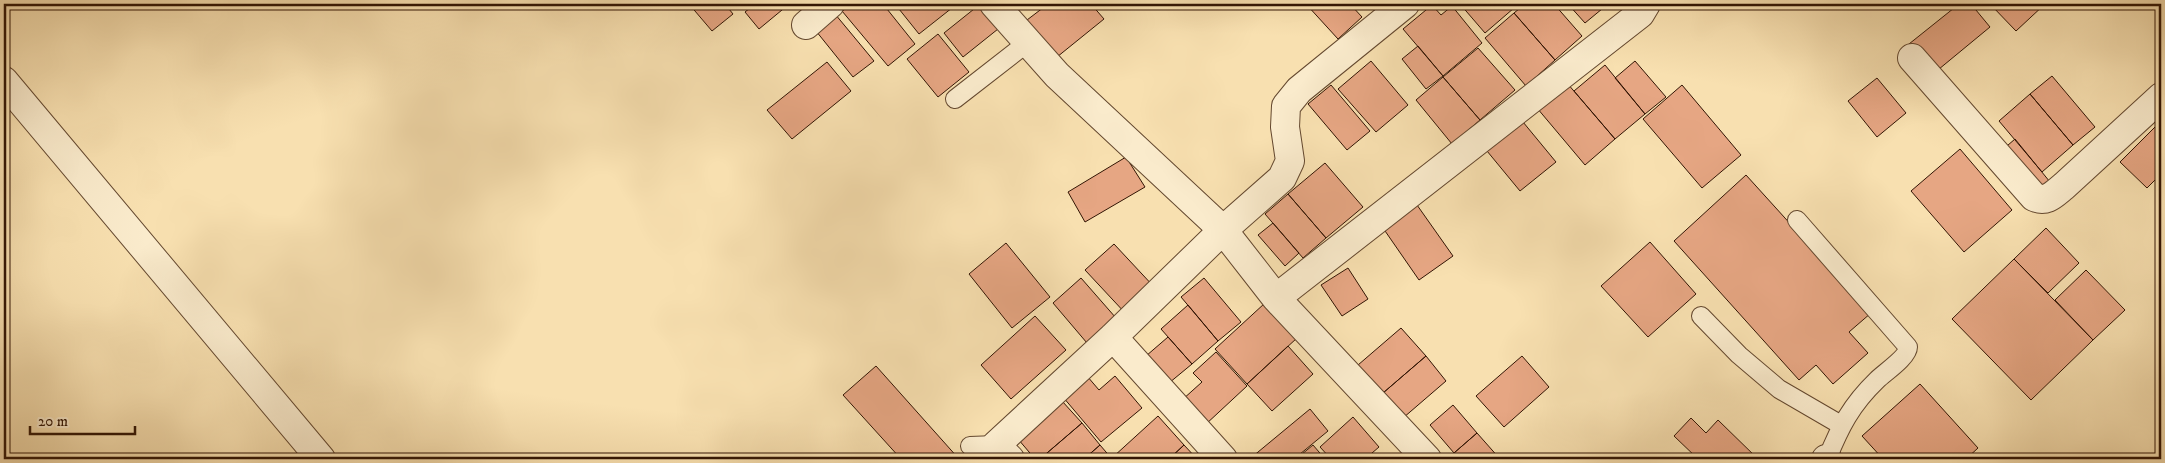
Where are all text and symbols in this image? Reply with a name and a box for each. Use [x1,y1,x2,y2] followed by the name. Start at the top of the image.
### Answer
[30,403,135,435] scale bar
[38,412,68,431] text: 20 m

